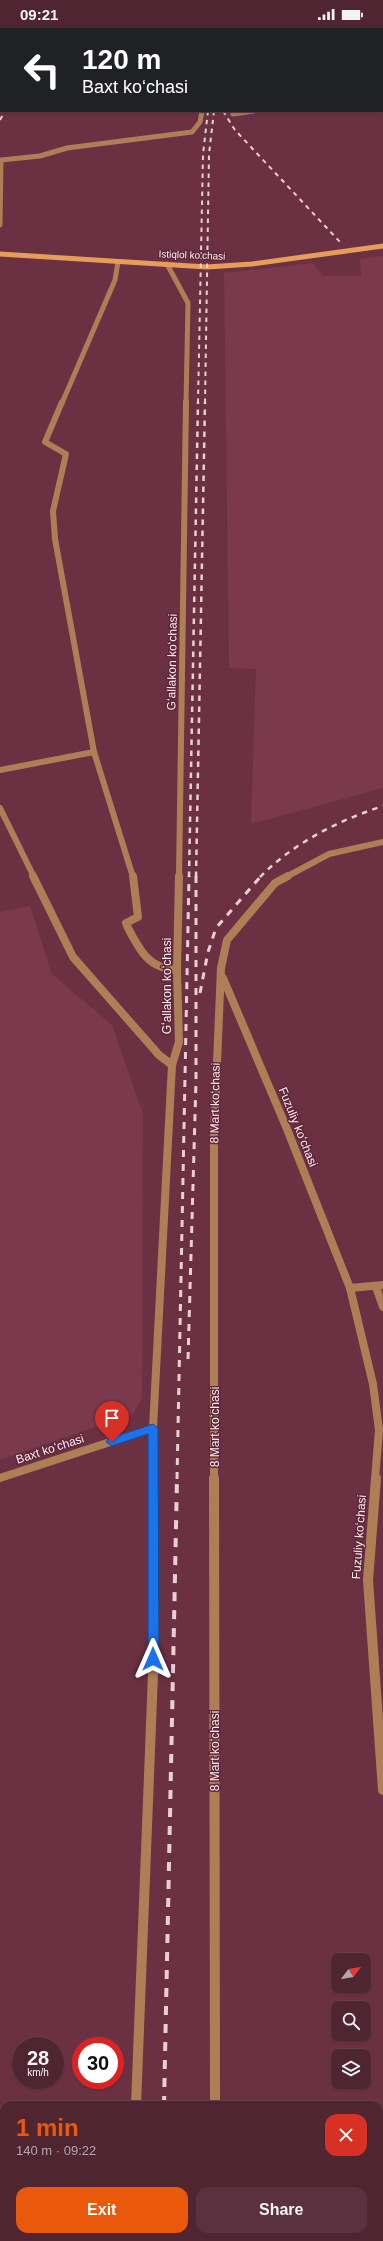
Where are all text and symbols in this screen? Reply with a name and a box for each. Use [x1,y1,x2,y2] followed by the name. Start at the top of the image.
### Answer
[20,6,58,23] text: 09:21
[16,44,68,96] icon: left
[82,44,161,75] text: 120 m
[82,77,188,97] text: Baxt koʻchasi
[158,248,226,262] street label: Istiqlol ko'chasi
[164,614,180,710] street label: Gʻallakon koʻchasi
[160,938,174,1034] street label: Gʻallakon koʻchasi
[207,1063,223,1143] street label: 8 Mart koʻchasi
[276,1085,320,1169] street label: Fuzuliy koʻchasi
[208,1387,222,1467] street label: 8 Mart koʻchasi
[95,1401,129,1442] pin
[101,1407,123,1429] icon: arrive
[14,1431,86,1467] street label: Baxt koʻchasi
[349,1494,369,1580] street label: Fuzuliy koʻchasi
[132,1638,174,1680] position arrow
[208,1711,222,1791] street label: 8 Mart koʻchasi
[331,1953,371,1993] north arrow
[331,1953,371,2089] map controls
[331,2001,371,2041] button: search
[72,2037,124,2089] speed limit sign: 30
[27,2047,49,2069] text: 28
[331,2049,371,2089] button: layers
[27,2067,49,2078] text: km/h
[16,2114,79,2141] text: 1 min
[325,2114,367,2156] button: close
[16,2143,96,2158] text: 140 m · 09:22
[16,2187,188,2233] button: Exit
[196,2187,367,2233] button: Share

